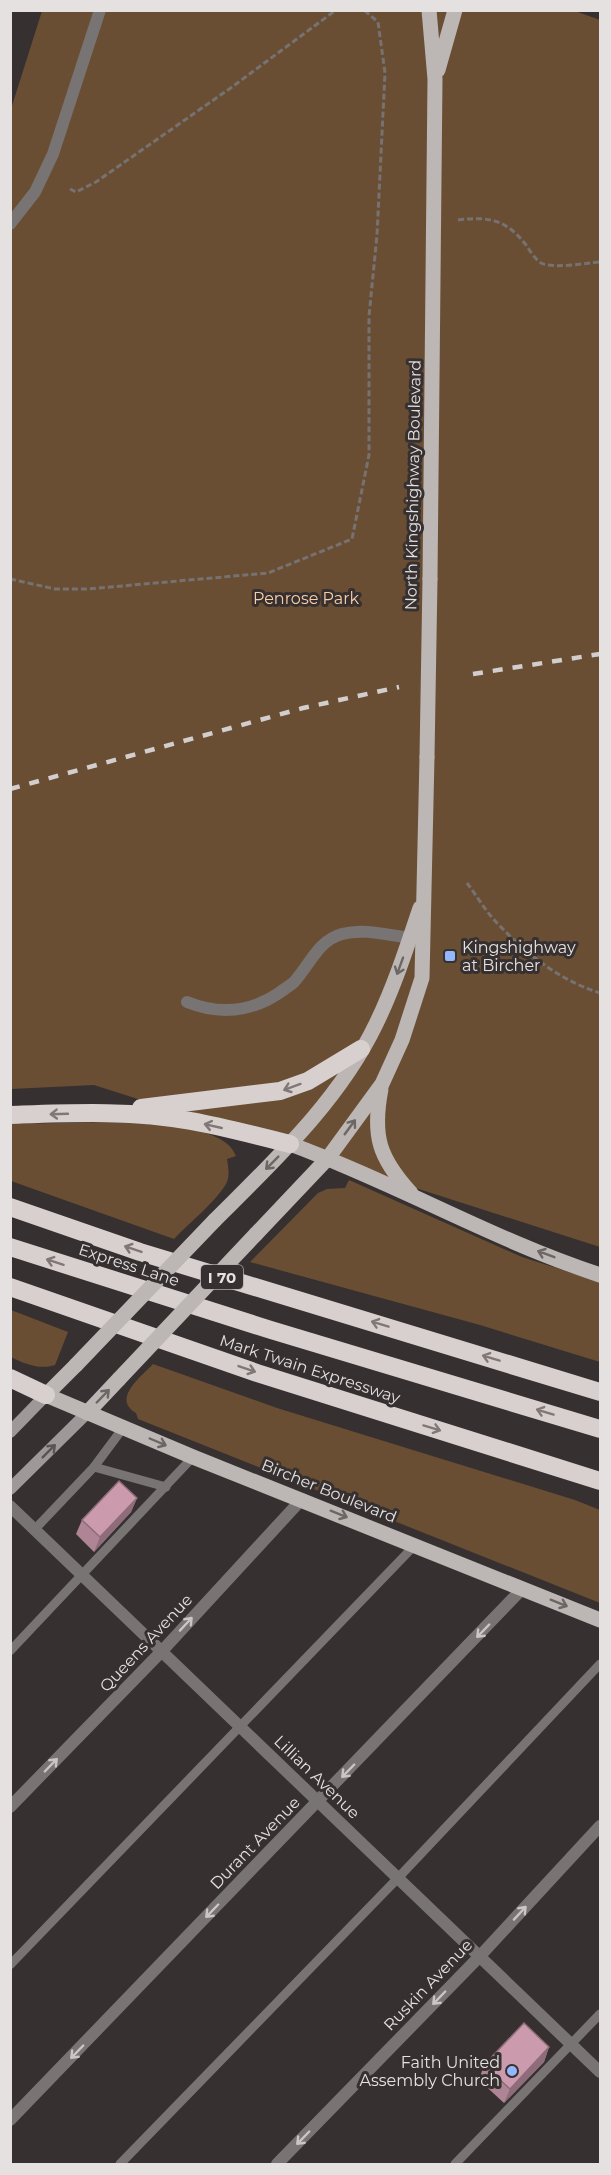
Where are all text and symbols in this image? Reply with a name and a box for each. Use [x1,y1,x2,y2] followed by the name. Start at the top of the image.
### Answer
[401,360,425,610] street label: North Kingshighway Boulevard
[253,589,360,608] park label: Penrose Park
[462,938,576,975] place label: Kingshighway at Bircher
[443,949,457,963] marker: Kingshighway at Bircher
[394,956,405,975] one-way arrow
[283,1082,301,1093] one-way arrow
[49,1108,69,1119] one-way arrow
[204,1120,223,1131] one-way arrow
[344,1120,356,1136] one-way arrow
[264,1156,279,1170] one-way arrow
[76,1240,182,1290] street label: Express Lane
[124,1243,143,1254] one-way arrow
[537,1248,555,1259] one-way arrow
[46,1256,65,1267] one-way arrow
[201,1265,243,1289] road number: I 70
[371,1318,390,1329] one-way arrow
[217,1331,403,1407] street label: Mark Twain Expressway
[482,1352,501,1363] one-way arrow
[237,1365,255,1376] one-way arrow
[96,1388,110,1403] one-way arrow
[535,1406,554,1417] one-way arrow
[422,1423,441,1434] one-way arrow
[148,1437,166,1448] one-way arrow
[41,1443,56,1458] one-way arrow
[259,1455,399,1527] street label: Bircher Boulevard
[329,1509,348,1520] one-way arrow
[96,1590,196,1696] street label: Queens Avenue
[549,1598,567,1609] one-way arrow
[179,1617,193,1632] one-way arrow
[475,1623,490,1638] one-way arrow
[270,1731,364,1823] street label: Lillian Avenue
[44,1757,59,1772] one-way arrow
[340,1764,355,1779] one-way arrow
[206,1793,304,1893] street label: Durant Avenue
[205,1904,219,1919] one-way arrow
[512,1906,527,1921] one-way arrow
[380,1935,476,2035] street label: Ruskin Avenue
[432,1991,446,2006] one-way arrow
[69,2044,84,2059] one-way arrow
[360,2053,500,2090] place label: Faith United Assembly Church
[505,2064,519,2078] marker: Faith United Assembly Church
[296,2131,310,2146] one-way arrow

